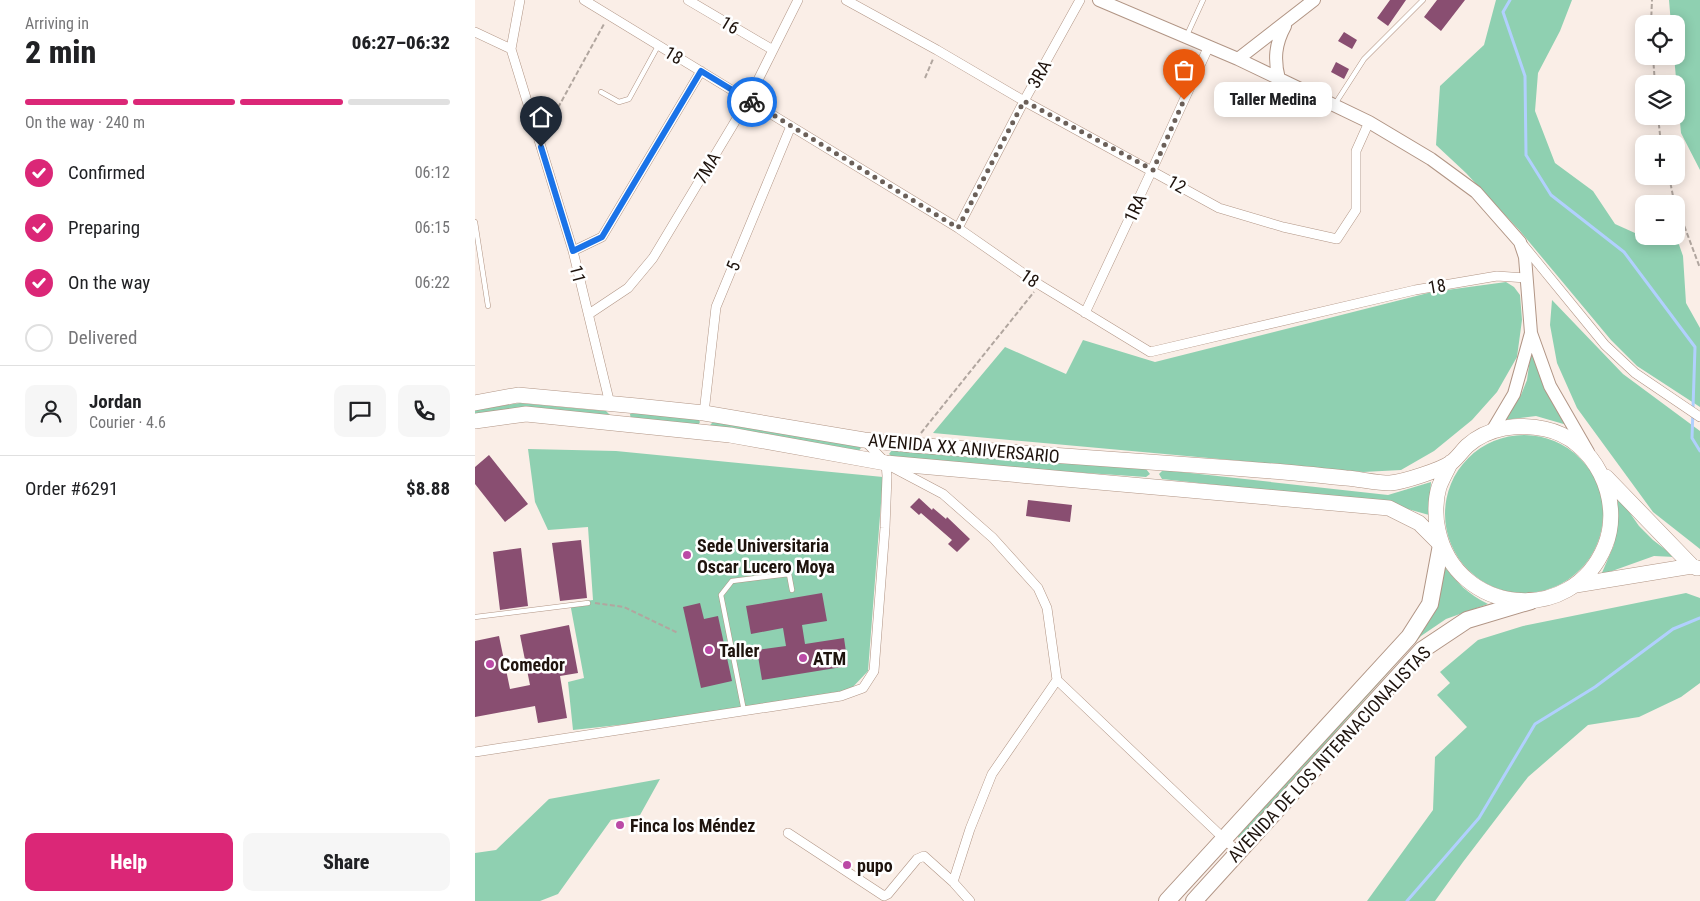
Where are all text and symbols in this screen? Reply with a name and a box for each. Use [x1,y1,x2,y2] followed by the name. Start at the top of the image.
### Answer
[717,11,743,39] street label: 16
[25,14,89,33] text: Arriving in
[1635,15,1685,245] map controls
[1635,15,1685,65] button: locate
[352,31,450,54] text: 06:27–06:32
[25,33,96,71] text: 2 min
[661,41,687,69] street label: 18
[1163,49,1205,100] pin
[1023,56,1055,92] street label: 3RA
[1170,56,1198,84] icon: bag
[1635,75,1685,125] button: layers
[727,77,777,127] courier
[1214,82,1331,118] callout: Taller Medina
[738,88,766,116] icon: bike
[1229,90,1317,109] text: Taller Medina
[520,96,562,147] pin
[527,103,555,131] icon: home
[25,113,145,132] text: On the way · 240 m
[1635,135,1685,185] button: +
[689,148,725,188] street label: 7MA
[25,159,53,187] icon: check
[68,161,145,184] text: Confirmed
[415,163,450,182] text: 06:12
[1164,170,1190,198] street label: 12
[1119,190,1151,226] street label: 1RA
[1635,195,1685,245] button: −
[25,214,53,242] icon: check
[68,216,140,239] text: Preparing
[415,218,450,237] text: 06:15
[722,258,744,274] street label: 5
[566,263,590,285] street label: 11
[1017,264,1043,292] street label: 18
[25,269,53,297] icon: check
[68,271,150,294] text: On the way
[415,273,450,292] text: 06:22
[1426,274,1448,298] street label: 18
[68,326,137,349] text: Delivered
[25,385,77,437] button: person
[334,385,386,437] button: chat
[398,385,450,437] button: phone
[89,390,142,413] text: Jordan
[89,413,166,432] text: Courier · 4.6
[867,429,1061,467] street label: AVENIDA XX ANIVERSARIO
[25,477,118,500] text: Order #6291
[406,477,450,500] text: $8.88
[697,535,835,577] place label: Sede Universitaria Oscar Lucero Moya
[681,549,693,561] marker: Sede Universitaria Oscar Lucero Moya
[719,640,759,661] place label: Taller
[1223,642,1435,866] street label: AVENIDA DE LOS INTERNACIONALISTAS
[703,644,715,656] marker: Taller
[813,648,846,669] place label: ATM
[797,652,809,664] marker: ATM
[500,654,565,675] place label: Comedor
[484,658,496,670] marker: Comedor
[630,815,755,836] place label: Finca los Méndez
[614,819,626,831] marker: Finca los Méndez
[25,833,233,891] button: Help
[243,833,450,891] button: Share
[857,855,893,876] place label: pupo
[841,859,853,871] marker: pupo

